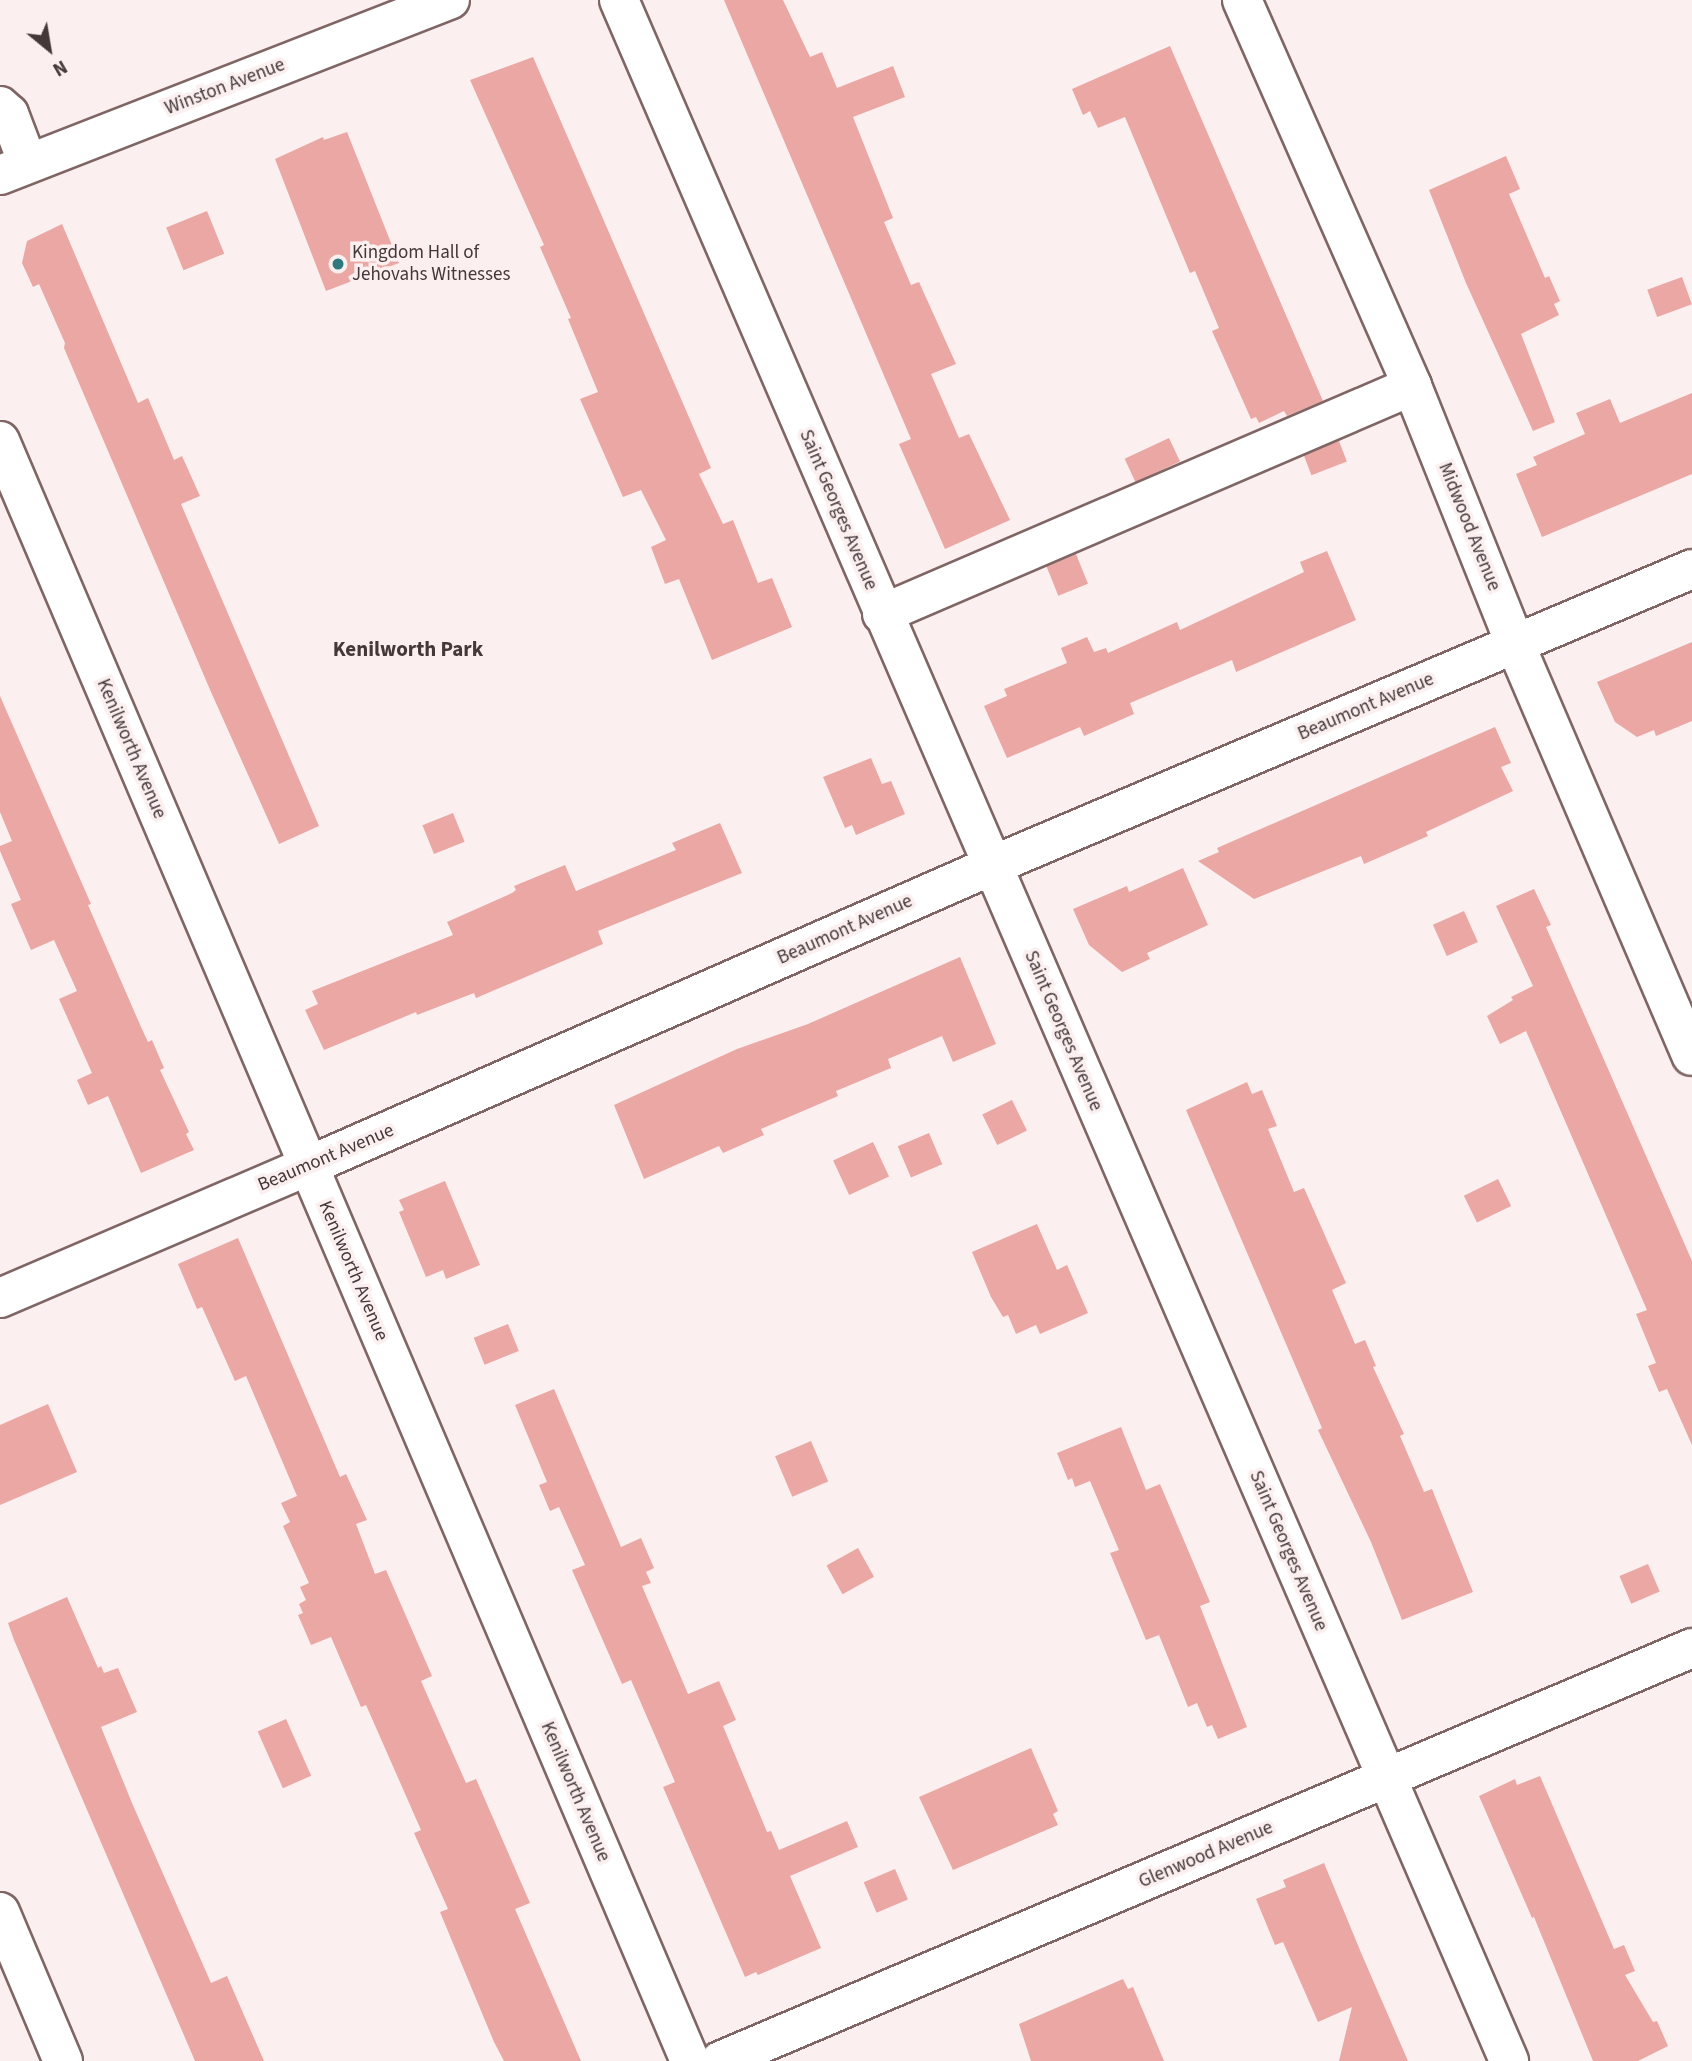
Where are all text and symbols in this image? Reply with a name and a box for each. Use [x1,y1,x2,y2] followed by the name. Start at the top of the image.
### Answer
[14,14,84,84] north arrow
[48,53,72,82] text: N
[162,54,288,120] street label: Winston Avenue
[352,242,510,286] place label: Kingdom Hall of Jehovahs Witnesses
[330,256,346,272] marker: Kingdom Hall of Jehovahs Witnesses
[794,426,882,594] street label: Saint Georges Avenue
[1433,460,1505,594] street label: Midwood Avenue
[333,636,483,662] district label: Kenilworth Park
[1295,668,1437,746] street label: Beaumont Avenue
[91,676,171,822] street label: Kenilworth Avenue
[774,890,916,970] street label: Beaumont Avenue
[1019,947,1107,1115] street label: Saint Georges Avenue
[255,1119,397,1197] street label: Beaumont Avenue
[313,1198,393,1344] street label: Kenilworth Avenue
[1244,1467,1332,1635] street label: Saint Georges Avenue
[535,1719,615,1865] street label: Kenilworth Avenue
[1136,1816,1276,1894] street label: Glenwood Avenue

